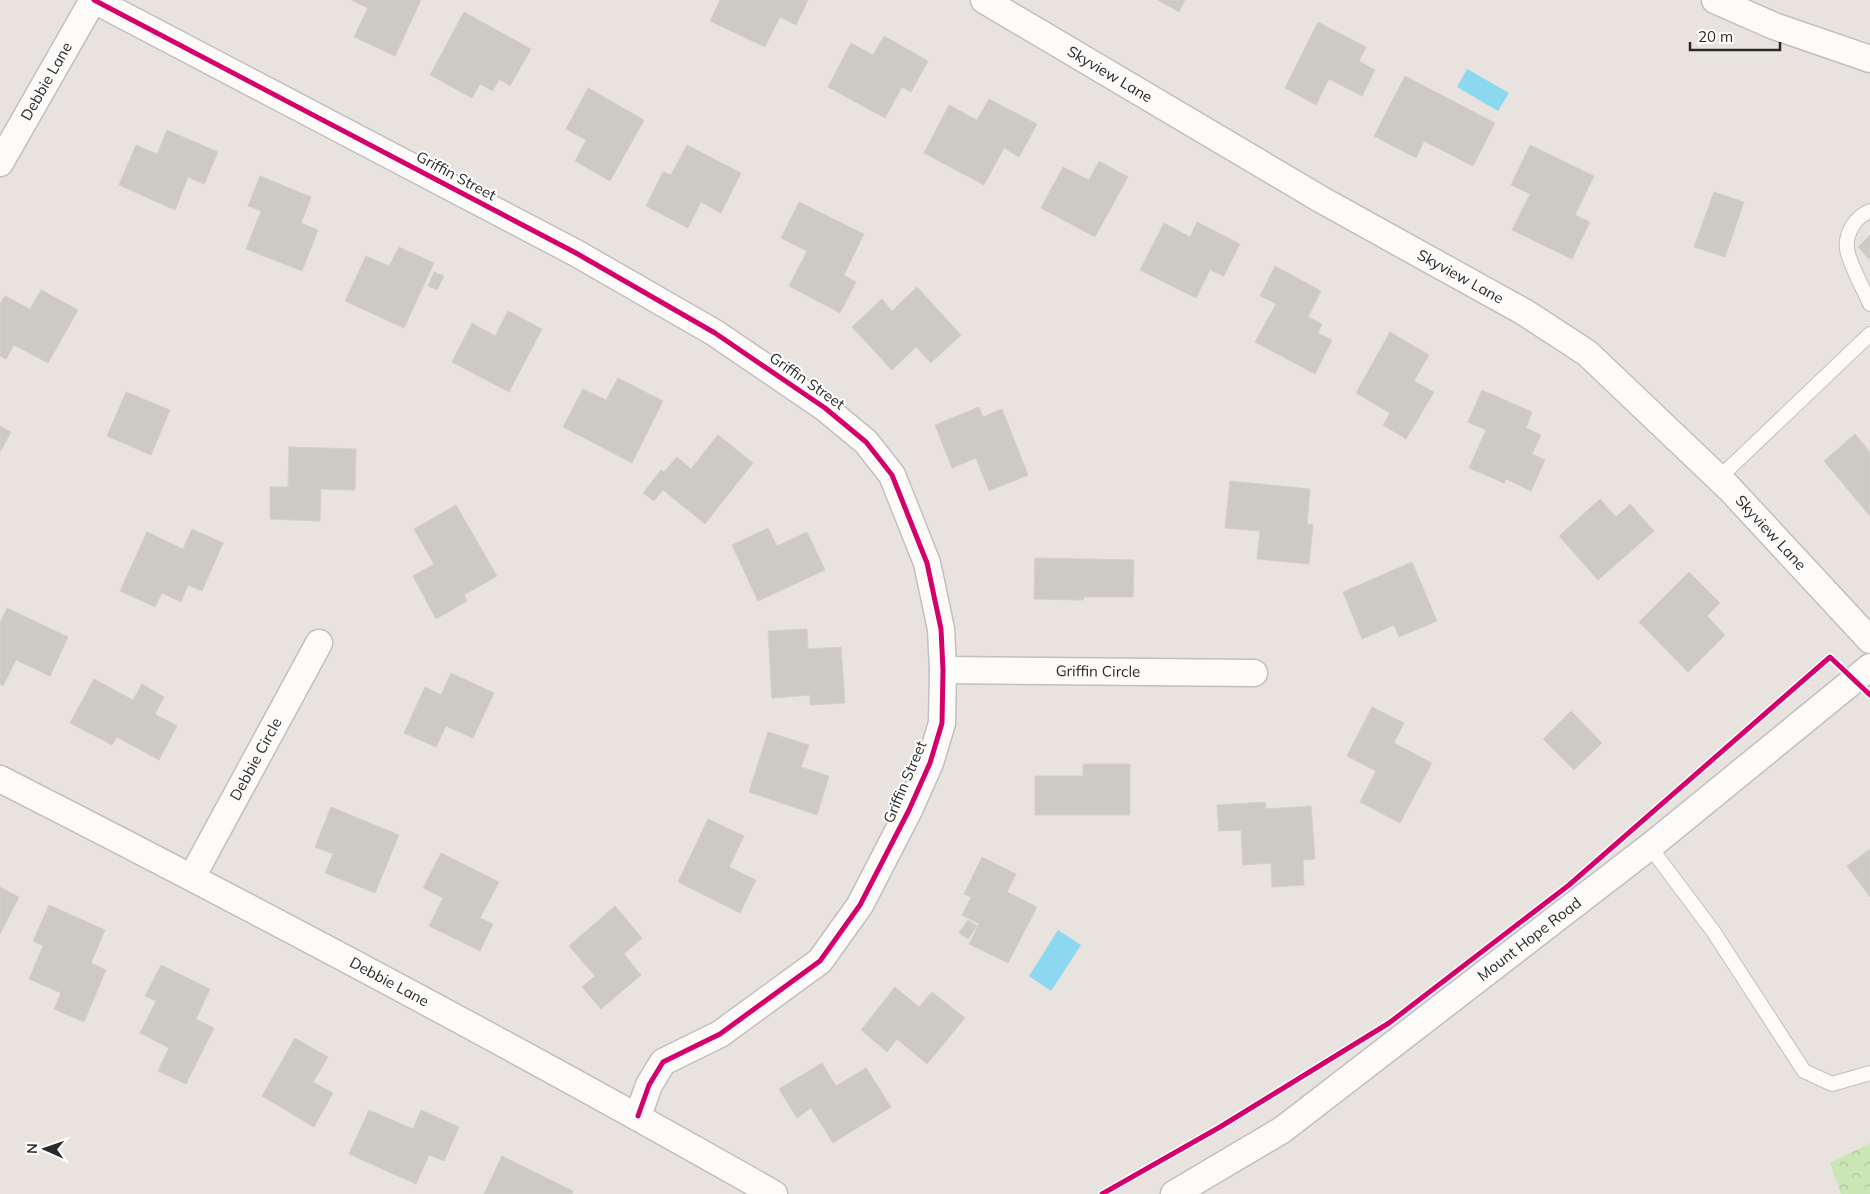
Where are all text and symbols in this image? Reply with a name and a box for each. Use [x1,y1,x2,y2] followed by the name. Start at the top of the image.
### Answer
[1690,20,1780,52] scale bar
[1698,27,1733,46] text: 20 m
[16,39,76,124] street label: Debbie Lane
[1064,41,1156,106] street label: Skyview Lane
[413,147,499,205] street label: Griffin Street
[1414,245,1507,308] street label: Skyview Lane
[766,348,849,413] street label: Griffin Street
[1731,491,1811,574] street label: Skyview Lane
[1056,661,1140,681] street label: Griffin Circle
[225,714,286,804] street label: Debbie Circle
[879,738,930,826] street label: Griffin Street
[1473,893,1585,985] street label: Mount Hope Road
[347,953,432,1011] street label: Debbie Lane
[20,1124,70,1174] north arrow
[23,1143,41,1154] text: N

